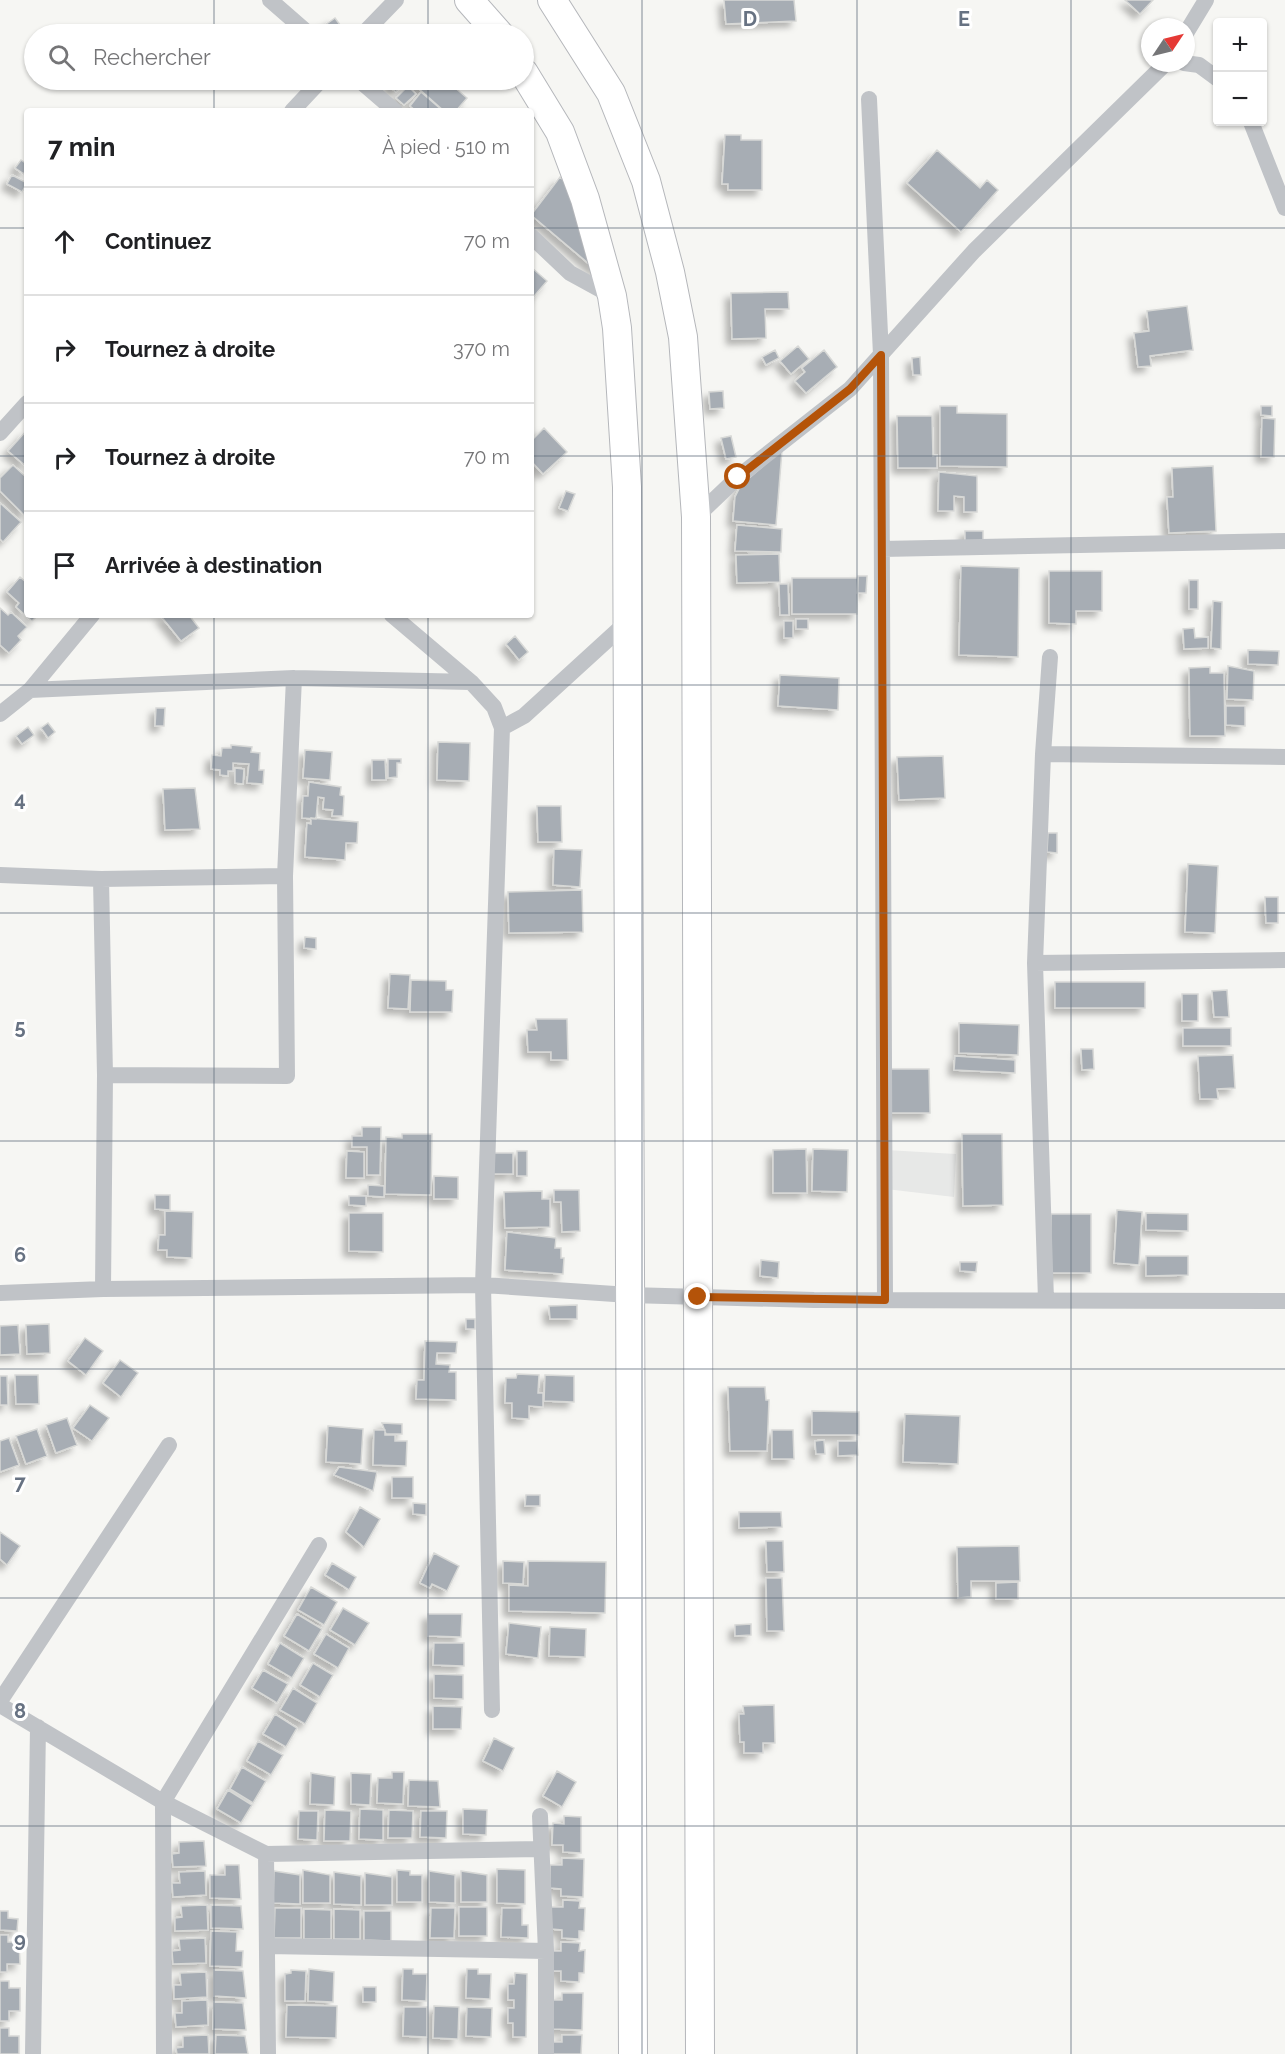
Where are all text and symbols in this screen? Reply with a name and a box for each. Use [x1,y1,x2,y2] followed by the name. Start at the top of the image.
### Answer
[743,7,757,31] text: D
[958,7,970,31] text: E
[1141,18,1195,72] north arrow
[1213,18,1267,126] map controls
[1213,18,1267,72] button: +
[24,24,534,90] search box
[45,41,78,74] icon: search
[93,44,211,70] text: Rechercher
[1213,72,1267,126] button: −
[48,132,115,162] text: 7 min
[382,135,510,159] text: À pied · 510 m
[48,225,81,258] icon: ahead
[105,228,211,254] text: Continuez
[464,229,510,253] text: 70 m
[48,333,81,366] icon: right
[105,336,275,362] text: Tournez à droite
[453,337,510,361] text: 370 m
[48,441,81,474] icon: right
[105,444,275,470] text: Tournez à droite
[464,445,510,469] text: 70 m
[724,463,750,489] route start
[48,549,81,582] icon: arrive
[105,552,322,578] text: Arrivée à destination
[14,787,26,811] text: 4
[14,1015,26,1039] text: 5
[14,1243,26,1267] text: 6
[684,1283,710,1309] route end
[14,1471,26,1495] text: 7
[14,1699,26,1723] text: 8
[14,1928,26,1952] text: 9

